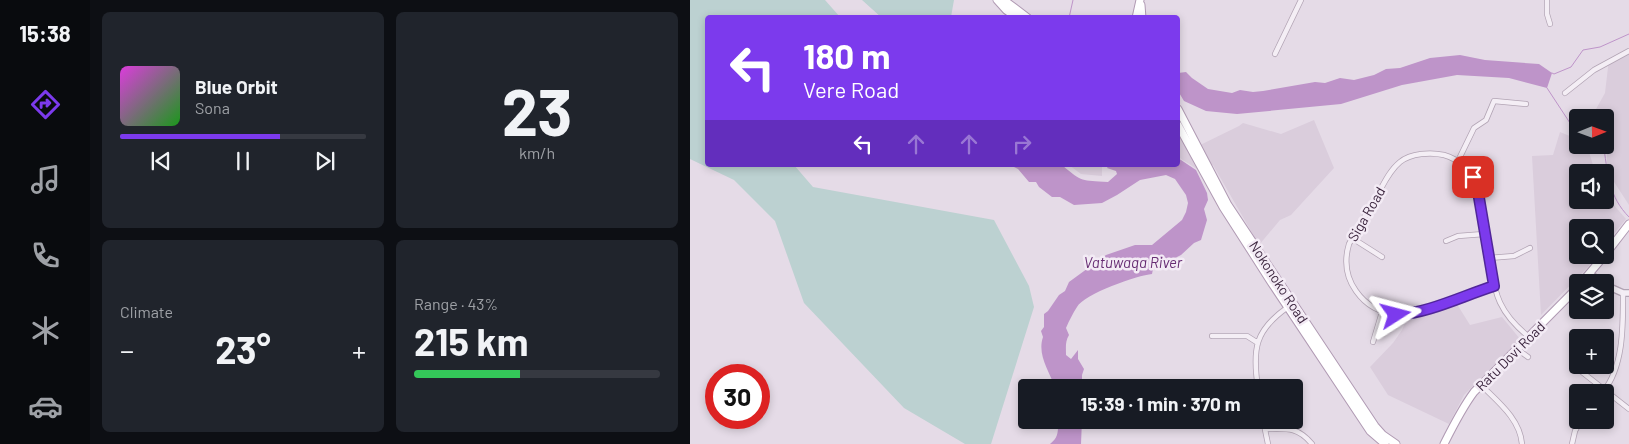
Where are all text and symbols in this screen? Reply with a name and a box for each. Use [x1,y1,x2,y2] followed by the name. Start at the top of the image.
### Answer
[19,20,71,46] text: 15:38
[803,34,891,76] text: 180 m
[720,35,785,100] icon: left
[502,71,572,149] text: 23
[195,75,278,98] text: Blue Orbit
[803,76,899,102] text: Vere Road
[28,87,63,122] icon: directions
[195,98,230,117] text: Sona
[1569,109,1614,154] north arrow
[1569,109,1614,429] map controls
[849,130,877,158] icon: left
[902,130,930,158] icon: ahead
[955,130,983,158] icon: ahead
[1008,130,1036,158] icon: right
[519,143,555,162] text: km/h
[147,147,175,175] icon: previous
[229,147,257,175] icon: pause
[311,147,339,175] icon: next
[1452,156,1494,198] pin
[28,162,63,197] icon: music
[1459,163,1487,191] icon: arrive
[1569,164,1614,209] button: sound
[1344,184,1388,244] street label: Siga Road
[1569,219,1614,264] button: search
[28,238,63,273] icon: phone
[1246,238,1312,326] street label: Nokonoko Road
[1084,253,1183,271] water label: Vatuwaqa River
[1569,274,1614,319] button: layers
[1369,288,1421,340] position arrow
[414,294,498,313] text: Range · 43%
[120,302,173,321] text: Climate
[28,313,63,348] icon: climate
[414,318,529,364] text: 215 km
[1472,318,1548,394] street label: Ratu Dovi Road
[215,326,271,372] text: 23°
[1569,329,1614,374] button: +
[120,333,134,367] text: −
[352,333,366,367] text: +
[705,364,770,429] speed limit sign: 30
[1569,384,1614,429] button: −
[28,389,63,424] icon: car
[1080,392,1241,415] text: 15:39 · 1 min · 370 m

